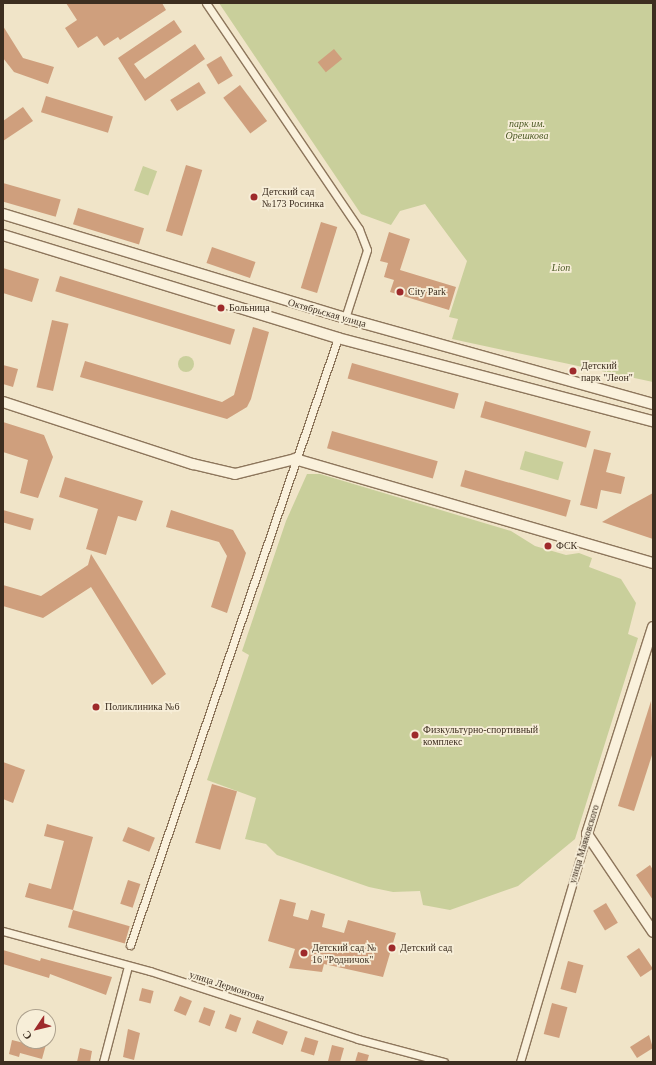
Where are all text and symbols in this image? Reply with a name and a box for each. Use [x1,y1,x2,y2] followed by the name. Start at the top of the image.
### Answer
[506,117,548,140] park label: парк им. Орешкова
[262,185,324,208] place label: Детский сад №173 Росинка
[249,192,259,202] marker: Детский сад №173 Росинка
[552,262,570,274] park label: Lion
[408,286,446,298] place label: City Park
[395,287,405,297] marker: City Park
[287,296,367,330] street label: Октябрьская улица
[229,302,270,314] place label: Больница
[216,303,226,313] marker: Больница
[581,359,633,382] place label: Детский парк "Леон"
[568,366,578,376] marker: Детский парк "Леон"
[556,540,577,552] place label: ФСК
[543,541,553,551] marker: ФСК
[90,701,102,713] marker: Поликлиника №6
[105,701,180,713] place label: Поликлиника №6
[423,723,538,746] place label: Физкультурно-спортивный комплекс
[410,730,420,740] marker: Физкультурно-спортивный комплекс
[566,803,602,885] street label: улица Маяковского
[312,941,377,964] place label: Детский сад № 16 "Родничок"
[400,942,452,954] place label: Детский сад
[387,943,397,953] marker: Детский сад
[299,948,309,958] marker: Детский сад № 16 "Родничок"
[188,968,266,1004] street label: улица Лермонтова
[16,1009,56,1049] north arrow
[20,1029,34,1042] text: С

